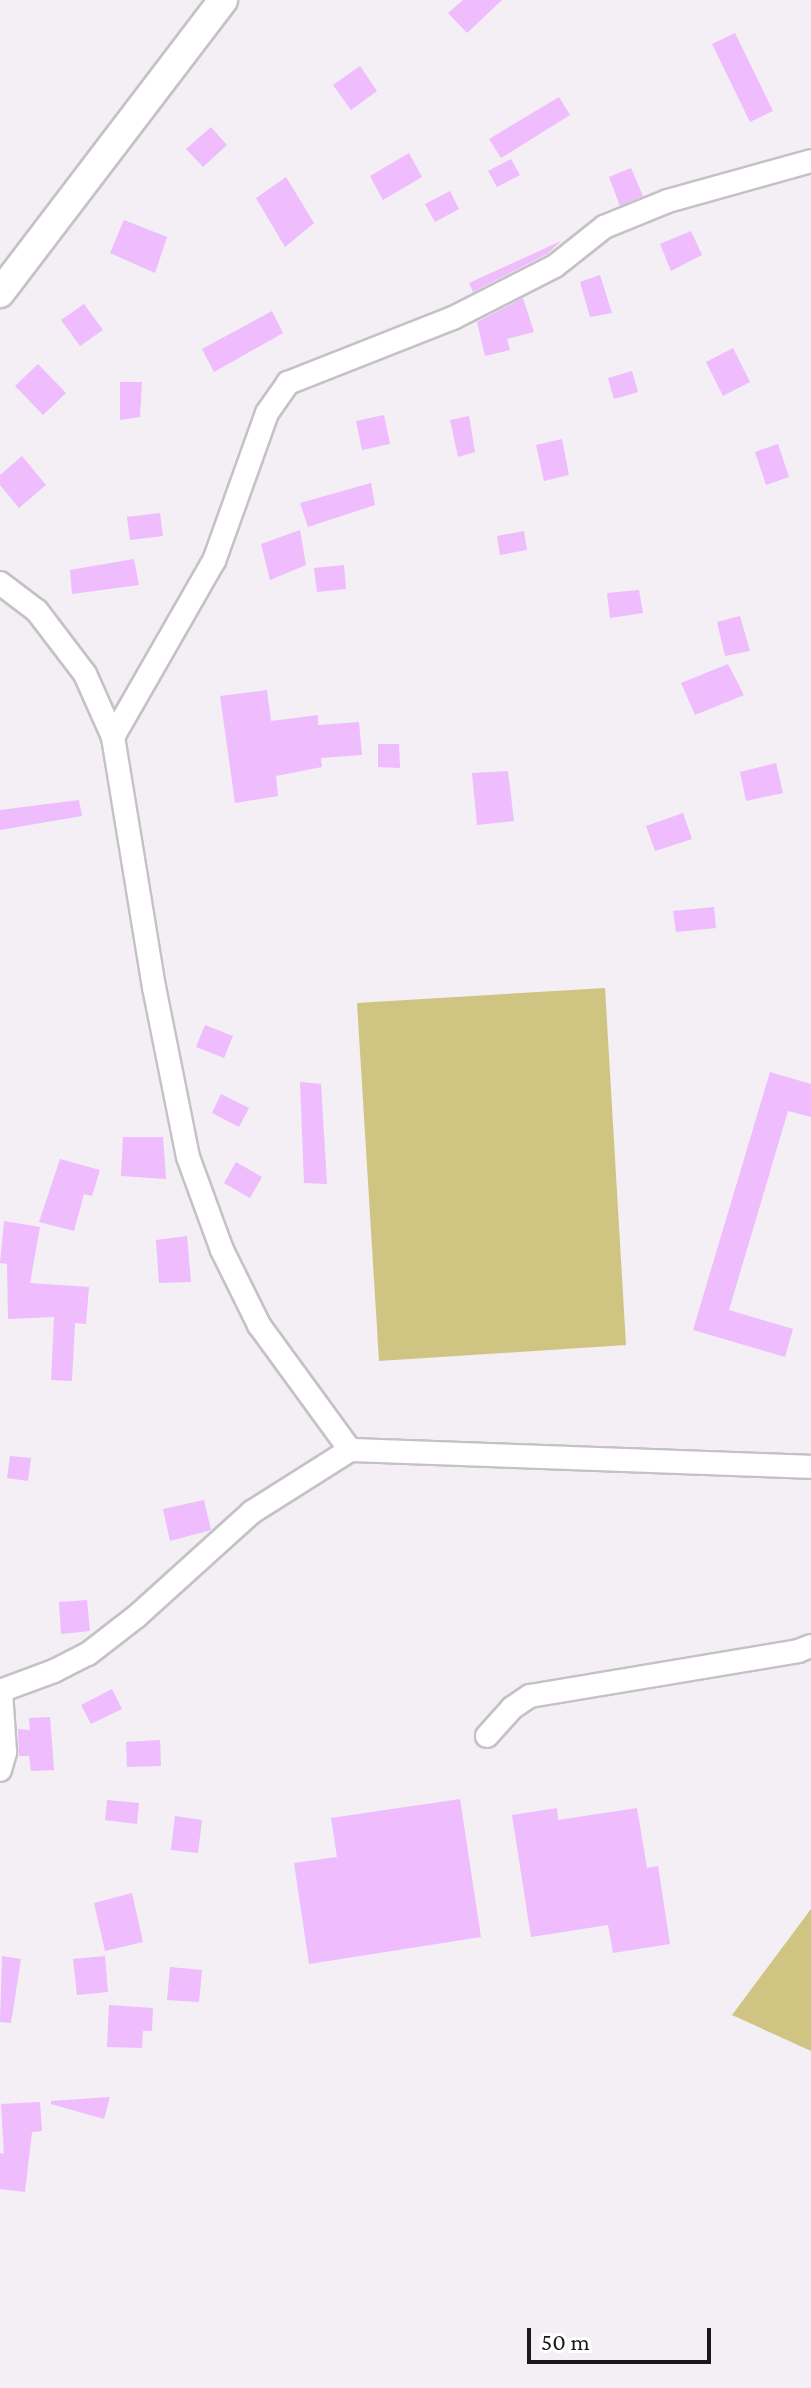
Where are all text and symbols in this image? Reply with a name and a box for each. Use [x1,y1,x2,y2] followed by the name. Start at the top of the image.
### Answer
[531,2312,715,2362] scale bar
[541,2328,590,2355] text: 50 m

